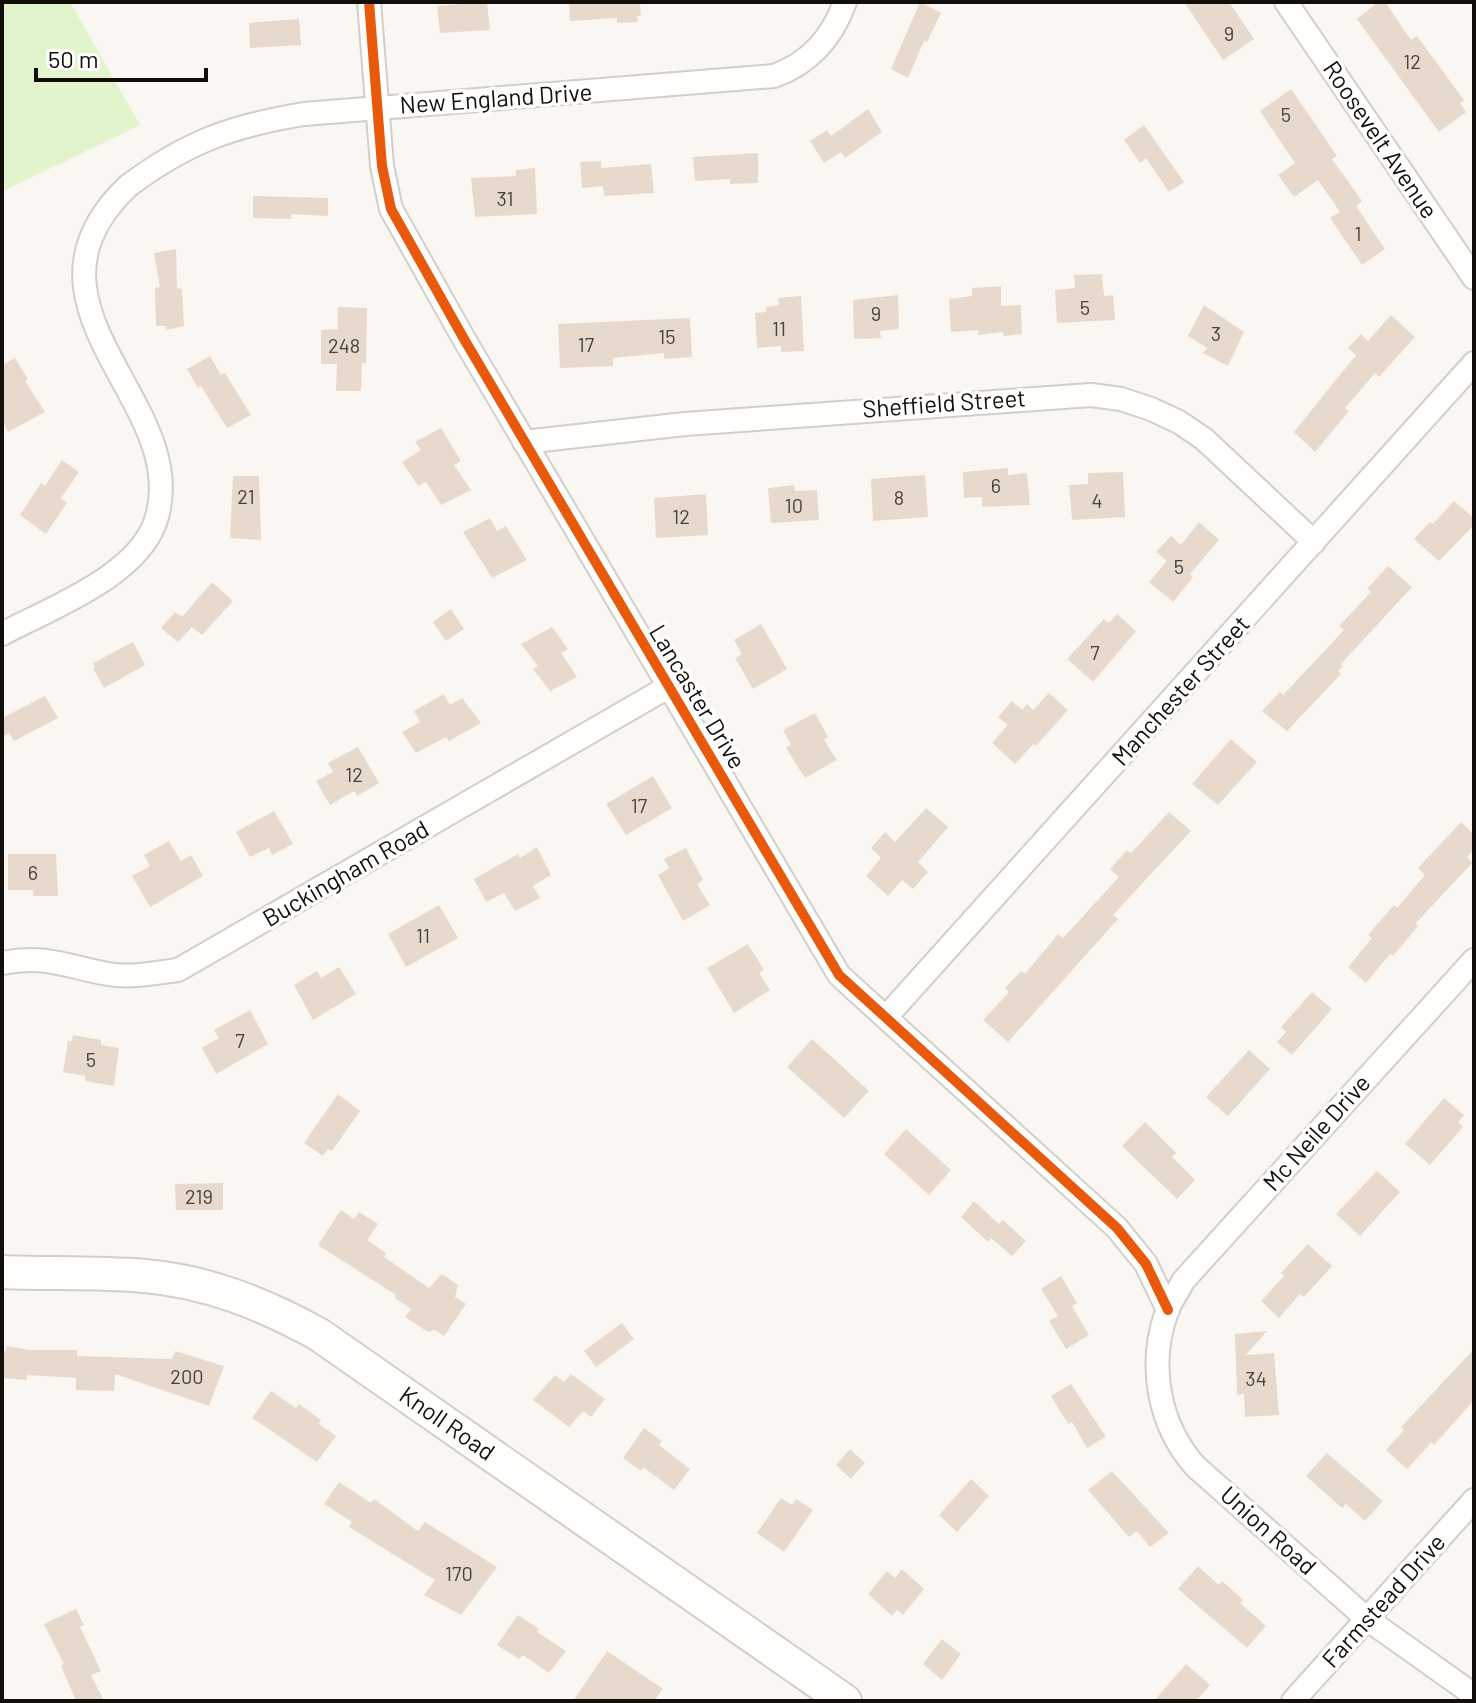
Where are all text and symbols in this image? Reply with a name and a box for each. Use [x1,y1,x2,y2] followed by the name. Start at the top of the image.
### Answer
[1224,21,1234,45] house number: 9
[36,32,206,82] scale bar
[48,44,99,73] text: 50 m
[1403,49,1421,73] house number: 12
[1318,55,1445,224] street label: Roosevelt Avenue
[399,76,593,119] street label: New England Drive
[1281,102,1291,126] house number: 5
[496,186,514,210] house number: 31
[1355,221,1362,245] house number: 1
[1080,295,1090,319] house number: 5
[871,301,881,325] house number: 9
[772,316,786,340] house number: 11
[1211,321,1221,345] house number: 3
[658,324,676,348] house number: 15
[578,332,595,356] house number: 17
[328,333,360,357] house number: 248
[861,382,1027,423] street label: Sheffield Street
[991,473,1001,497] house number: 6
[237,484,255,508] house number: 21
[894,485,904,509] house number: 8
[1091,488,1103,512] house number: 4
[785,493,803,517] house number: 10
[672,504,690,528] house number: 12
[1174,554,1184,578] house number: 5
[1105,609,1255,771] street label: Manchester Street
[644,619,753,774] street label: Lancaster Drive
[1090,640,1100,664] house number: 7
[345,762,363,786] house number: 12
[631,793,648,817] house number: 17
[257,813,433,932] street label: Buckingham Road
[28,860,38,884] house number: 6
[416,923,430,947] house number: 11
[235,1028,245,1052] house number: 7
[86,1047,96,1071] house number: 5
[1256,1068,1376,1196] street label: Mc Neile Drive
[185,1184,213,1208] house number: 219
[170,1364,204,1388] house number: 200
[1245,1366,1267,1390] house number: 34
[395,1379,501,1466] street label: Knoll Road
[1215,1479,1323,1580] street label: Union Road
[1315,1527,1451,1673] street label: Farmstead Drive
[445,1561,473,1585] house number: 170

